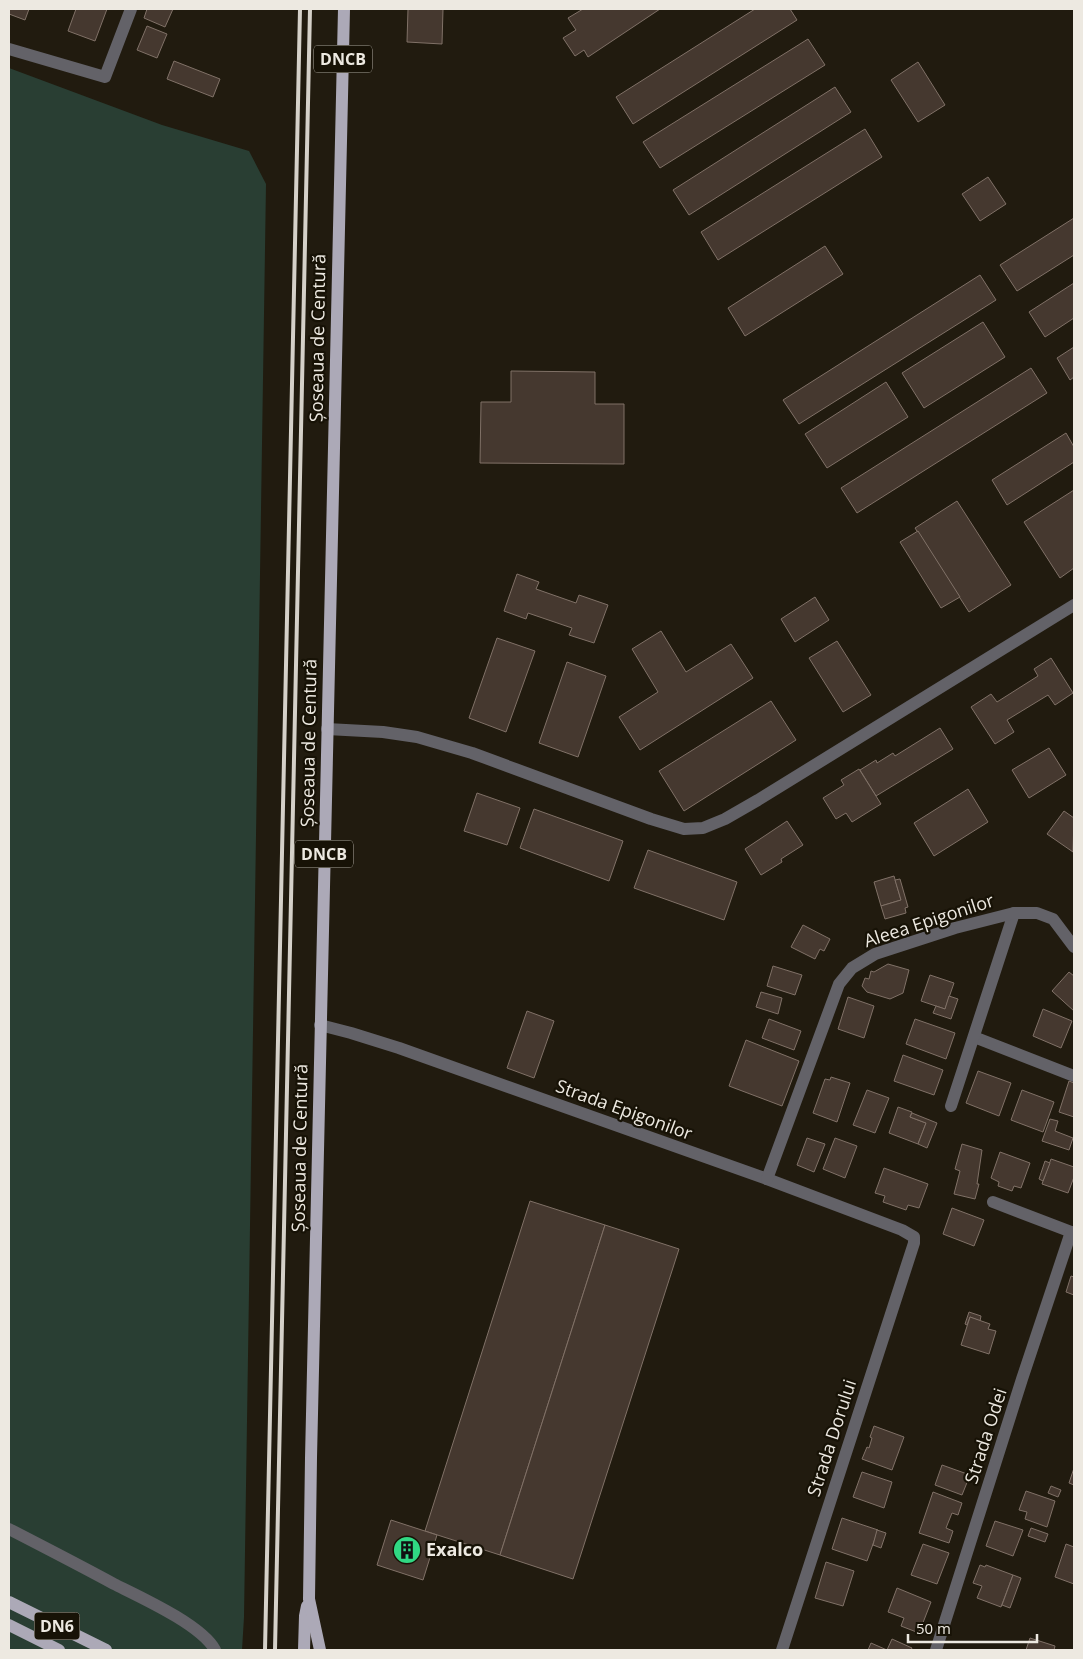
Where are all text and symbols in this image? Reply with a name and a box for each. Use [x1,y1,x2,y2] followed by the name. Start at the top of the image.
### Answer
[314,46,372,72] road number: DNCB
[304,254,330,422] street label: Șoseaua de Centură
[295,659,321,827] street label: Șoseaua de Centură
[295,841,353,868] road number: DNCB
[861,888,997,952] street label: Aleea Epigonilor
[286,1064,312,1232] street label: Șoseaua de Centură
[553,1073,697,1145] street label: Strada Epigonilor
[801,1376,861,1499] street label: Strada Dorului
[958,1385,1012,1486] street label: Strada Odei
[392,1535,422,1565] building icon: Exalco
[426,1537,483,1561] place label: Exalco
[34,1612,80,1640] road number: DN6
[908,1612,1037,1644] scale bar
[916,1618,951,1638] text: 50 m

